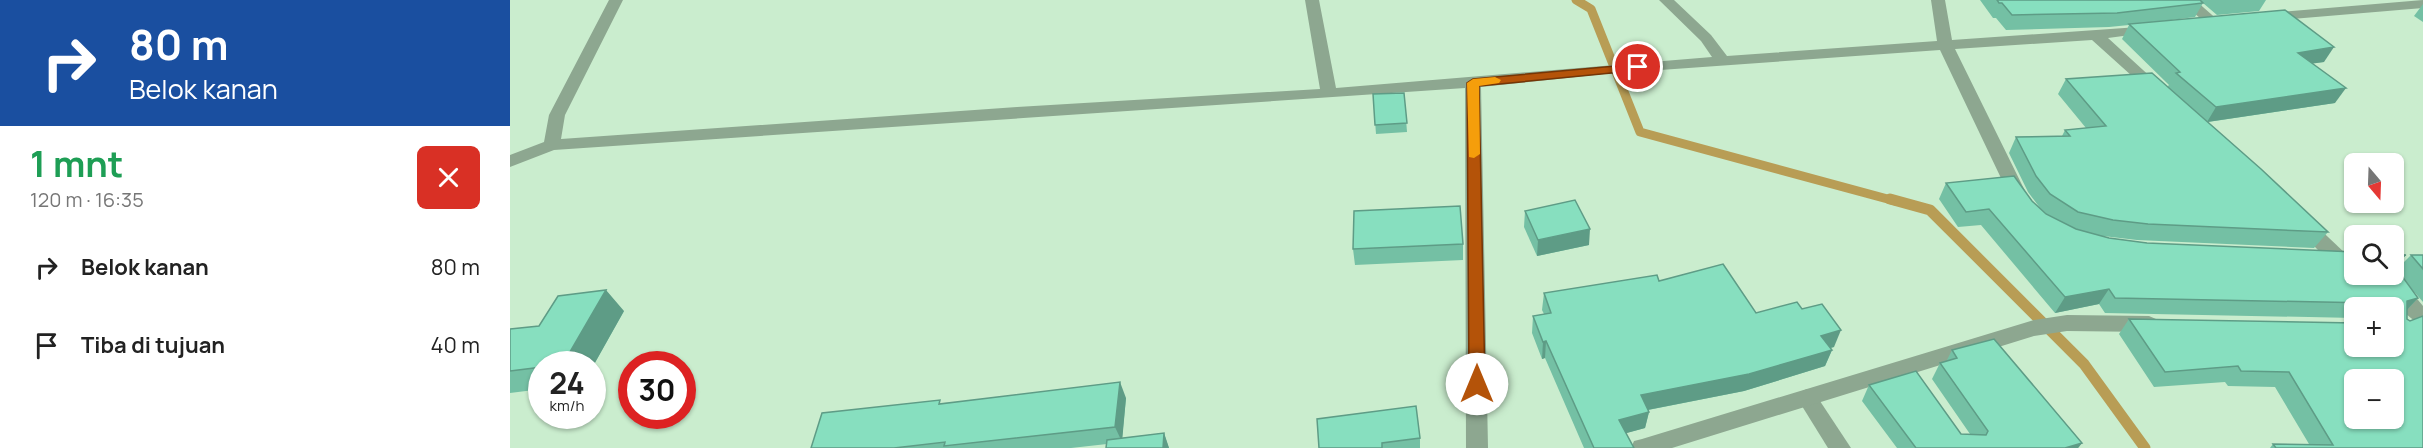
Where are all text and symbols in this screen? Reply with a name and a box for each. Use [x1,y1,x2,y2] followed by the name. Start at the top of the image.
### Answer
[129,15,229,73] text: 80 m
[30,24,108,102] icon: right
[1612,41,1663,92] pin
[1621,50,1654,83] icon: arrive
[129,70,278,107] text: Belok kanan
[30,139,123,188] text: 1 mnt
[417,146,480,209] button: close
[2344,153,2404,213] north arrow
[2344,153,2404,429] map controls
[30,186,144,213] text: 120 m · 16:35
[2344,225,2404,285] button: search
[30,251,63,284] icon: right
[81,252,209,282] text: Belok kanan
[431,252,480,282] text: 80 m
[2344,297,2404,357] button: +
[30,329,63,362] icon: arrive
[81,330,225,360] text: Tiba di tujuan
[431,330,480,360] text: 40 m
[618,351,696,429] speed limit sign: 30
[1445,352,1509,416] position arrow
[549,362,585,403] text: 24
[2344,369,2404,429] button: −
[550,395,584,416] text: km/h

